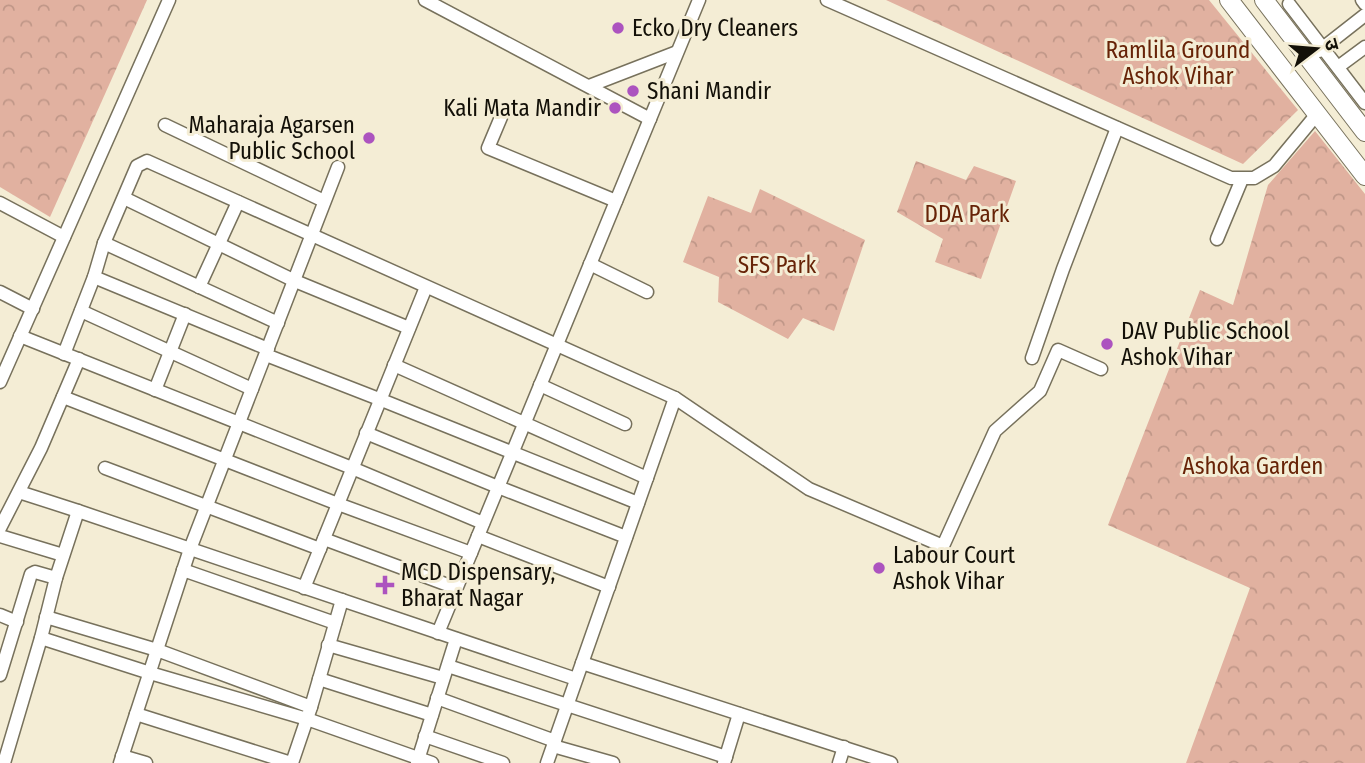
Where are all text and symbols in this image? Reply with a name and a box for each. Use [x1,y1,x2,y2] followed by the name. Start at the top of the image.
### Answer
[632,14,798,42] place label: Ecko Dry Cleaners
[1281,14,1351,84] north arrow
[610,20,626,36] marker: Ecko Dry Cleaners
[1106,36,1250,90] park label: Ramlila Ground Ashok Vihar
[1319,36,1345,54] text: उ
[647,77,771,105] place label: Shani Mandir
[625,83,641,99] marker: Shani Mandir
[443,94,601,122] place label: Kali Mata Mandir
[607,100,623,116] marker: Kali Mata Mandir
[188,111,355,165] place label: Maharaja Agarsen Public School
[361,130,377,146] marker: Maharaja Agarsen Public School
[925,200,1010,228] park label: DDA Park
[738,251,817,279] park label: SFS Park
[1121,317,1290,371] place label: DAV Public School Ashok Vihar
[1099,336,1115,352] marker: DAV Public School Ashok Vihar
[1183,452,1323,480] park label: Ashoka Garden
[893,541,1015,595] place label: Labour Court Ashok Vihar
[401,558,555,612] place label: MCD Dispensary, Bharat Nagar
[871,560,887,576] marker: Labour Court Ashok Vihar
[375,575,395,595] marker: MCD Dispensary, Bharat Nagar

